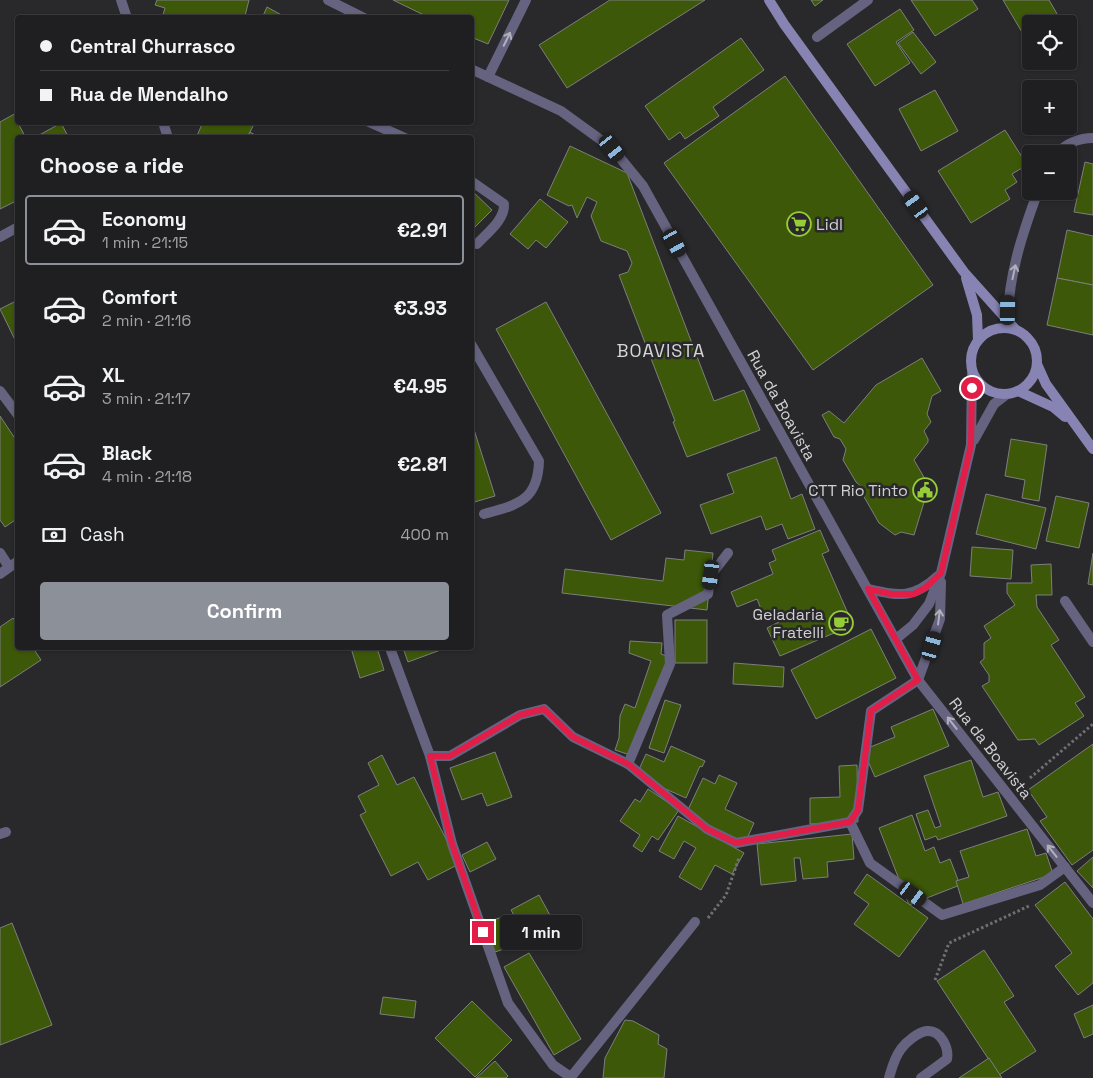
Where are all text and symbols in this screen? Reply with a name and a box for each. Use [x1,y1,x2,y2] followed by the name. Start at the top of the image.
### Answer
[1022,15,1077,200] map controls
[1022,15,1077,70] button: locate
[502,31,512,46] one-way arrow
[70,34,235,59] text: Central Churrasco
[1022,80,1077,135] button: +
[70,82,228,107] text: Rua de Mendalho
[596,132,627,164] car
[1022,145,1077,200] button: −
[40,151,184,179] text: Choose a ride
[901,188,930,222] car
[102,207,186,232] text: Economy
[42,208,87,253] icon: car
[786,211,812,237] supermarket icon: Lidl
[816,214,843,235] place label: Lidl
[397,218,447,243] text: €2.91
[661,226,688,260] car
[102,232,188,253] text: 1 min · 21:15
[1010,265,1019,281] one-way arrow
[102,285,178,310] text: Comfort
[42,286,87,331] icon: car
[1000,295,1015,325] car
[394,296,447,321] text: €3.93
[102,310,191,331] text: 2 min · 21:16
[617,339,705,362] district label: BOAVISTA
[742,346,821,464] street label: Rua da Boavista
[102,363,125,388] text: XL
[42,364,87,409] icon: car
[393,374,447,399] text: €4.95
[961,377,983,399] route start
[102,388,191,409] text: 3 min · 21:17
[102,441,152,466] text: Black
[42,442,87,487] icon: car
[397,452,447,477] text: €2.81
[102,466,192,487] text: 4 min · 21:18
[912,477,938,503] public building icon: CTT Rio Tinto
[808,480,908,501] place label: CTT Rio Tinto
[40,521,68,549] icon: cash
[80,522,125,547] text: Cash
[401,524,449,545] text: 400 m
[701,559,720,591] car
[40,582,449,640] button: Confirm
[752,604,824,643] place label: Geladaria Fratelli
[934,609,944,625] one-way arrow
[828,610,854,636] cafe icon: Geladaria Fratelli
[920,630,943,662] car
[944,693,1037,803] street label: Rua da Boavista
[947,716,957,730] one-way arrow
[1047,844,1058,857] one-way arrow
[896,879,929,909] car
[500,914,583,950] callout: 1 min
[472,921,494,943] route end
[521,922,561,943] text: 1 min

